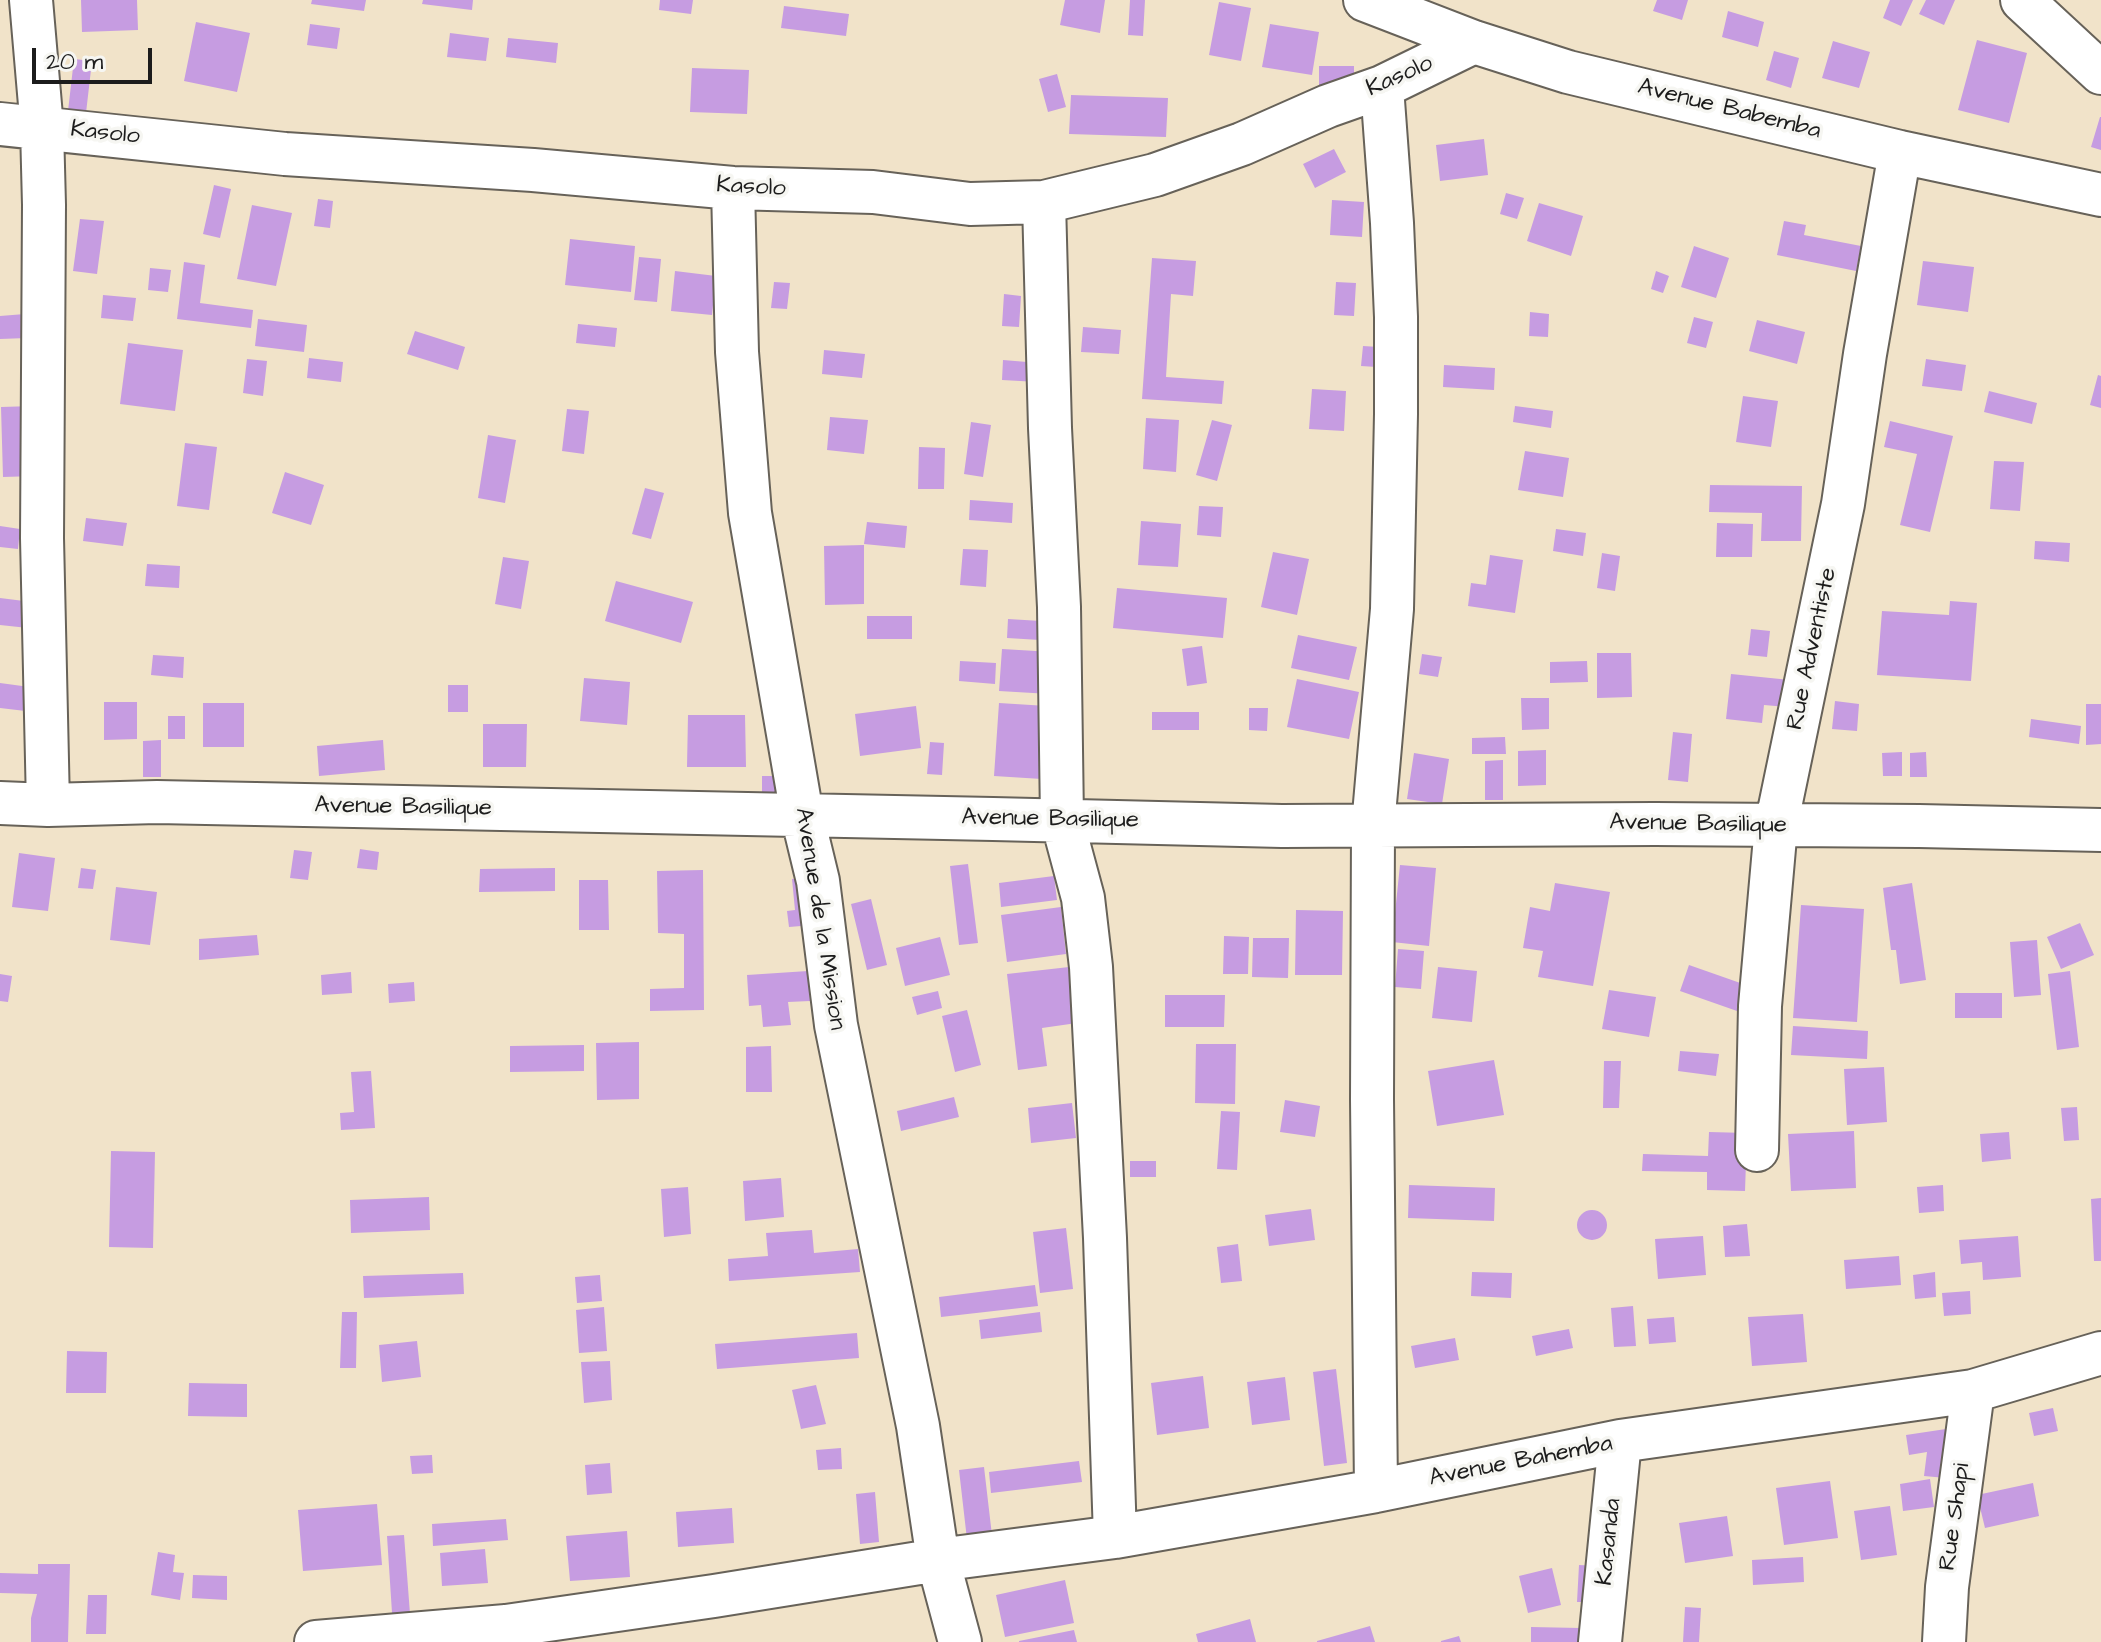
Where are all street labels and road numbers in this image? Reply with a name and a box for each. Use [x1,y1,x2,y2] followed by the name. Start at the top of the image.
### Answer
[1362,50,1438,104] street label: Kasolo
[1634,73,1824,147] street label: Avenue Babemba
[69,116,141,152] street label: Kasolo
[716,172,786,204] street label: Kasolo
[1782,565,1844,733] street label: Rue Adventiste
[314,792,492,824] street label: Avenue Basilique
[961,804,1139,836] street label: Avenue Basilique
[787,806,851,1032] street label: Avenue de la Mission
[1609,809,1787,841] street label: Avenue Basilique
[1427,1430,1615,1494] street label: Avenue Bahemba
[1934,1461,1978,1573] street label: Rue Shapi
[1591,1497,1629,1587] street label: Kasanda

